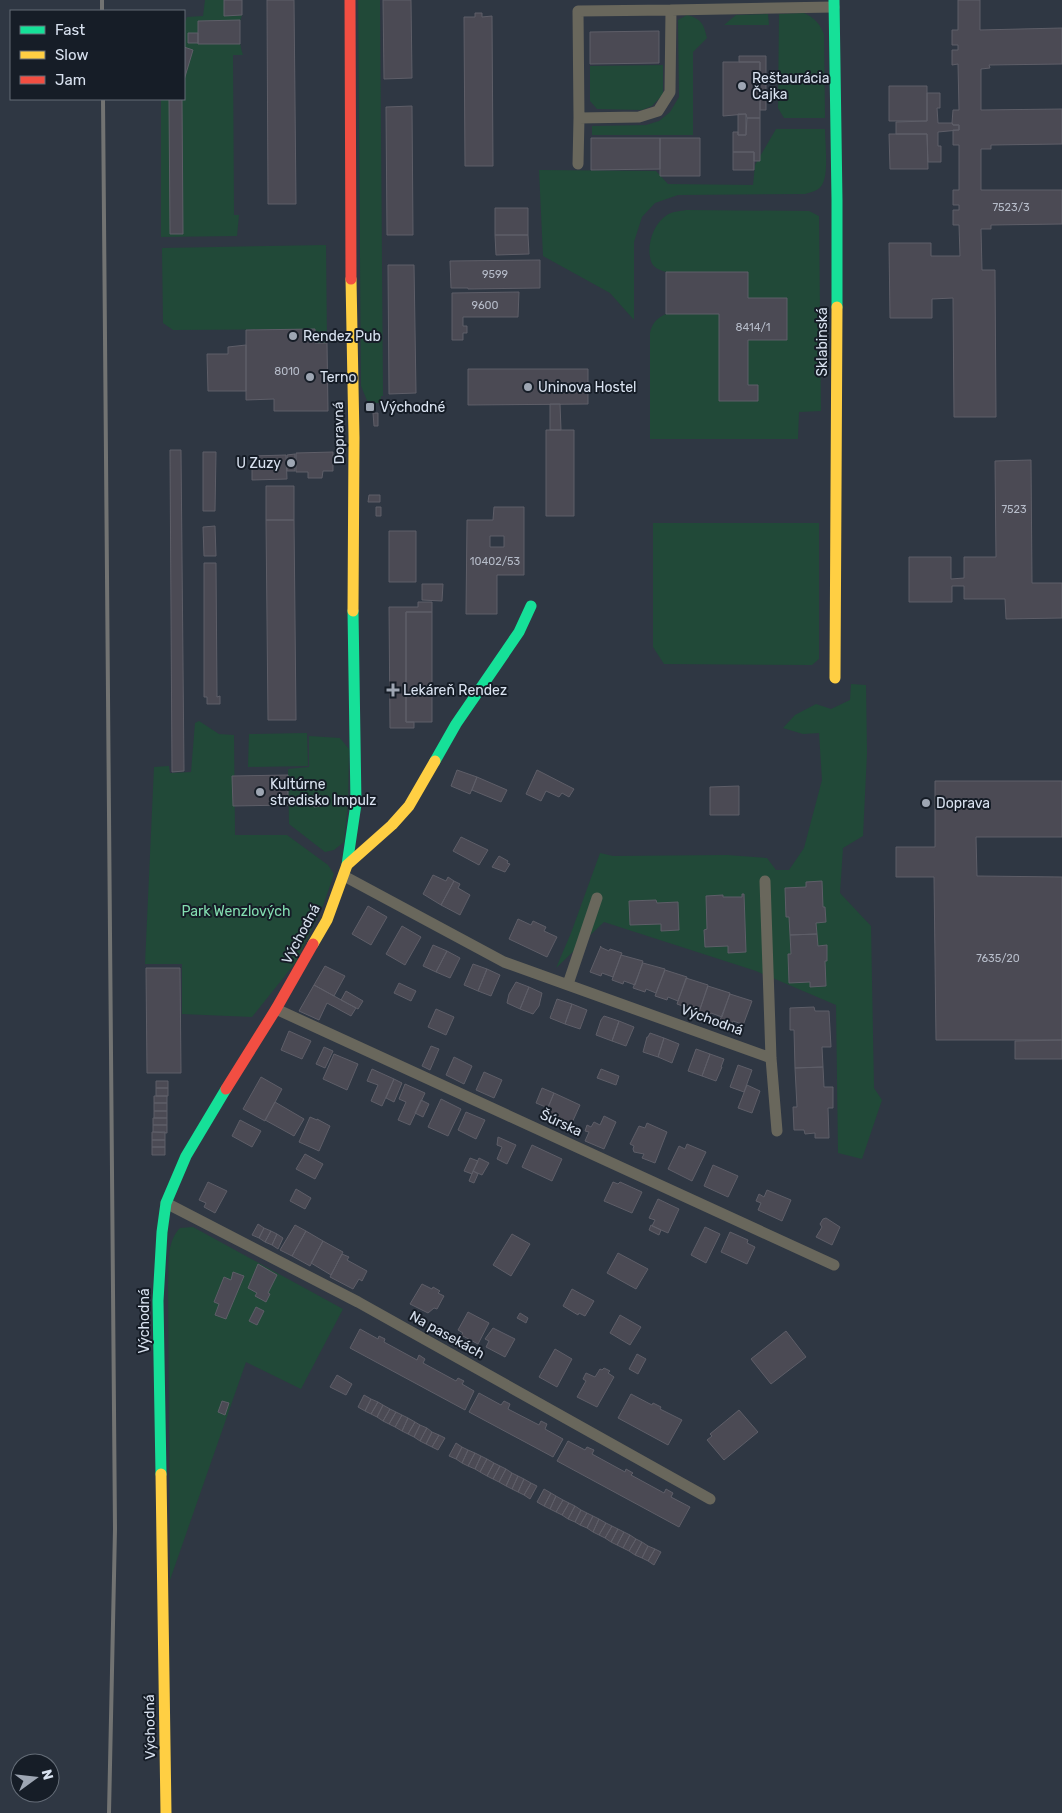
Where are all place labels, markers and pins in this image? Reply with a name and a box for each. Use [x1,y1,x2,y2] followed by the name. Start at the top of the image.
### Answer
[752,70,829,103] place label: Reštaurácia Čajka
[736,80,748,92] marker: Reštaurácia Čajka
[303,328,381,345] place label: Rendez Pub
[287,330,299,342] marker: Rendez Pub
[320,369,356,386] place label: Terno
[304,371,316,383] marker: Terno
[538,379,636,396] place label: Uninova Hostel
[522,381,534,393] marker: Uninova Hostel
[380,399,445,416] place label: Východné
[364,401,376,413] marker: Východné
[236,455,281,472] place label: U Zuzy
[285,457,297,469] marker: U Zuzy
[403,682,507,699] place label: Lekáreň Rendez
[387,684,399,696] marker: Lekáreň Rendez
[270,776,376,809] place label: Kultúrne stredisko Impulz
[254,786,266,798] marker: Kultúrne stredisko Impulz
[936,795,990,812] place label: Doprava
[920,797,932,809] marker: Doprava

